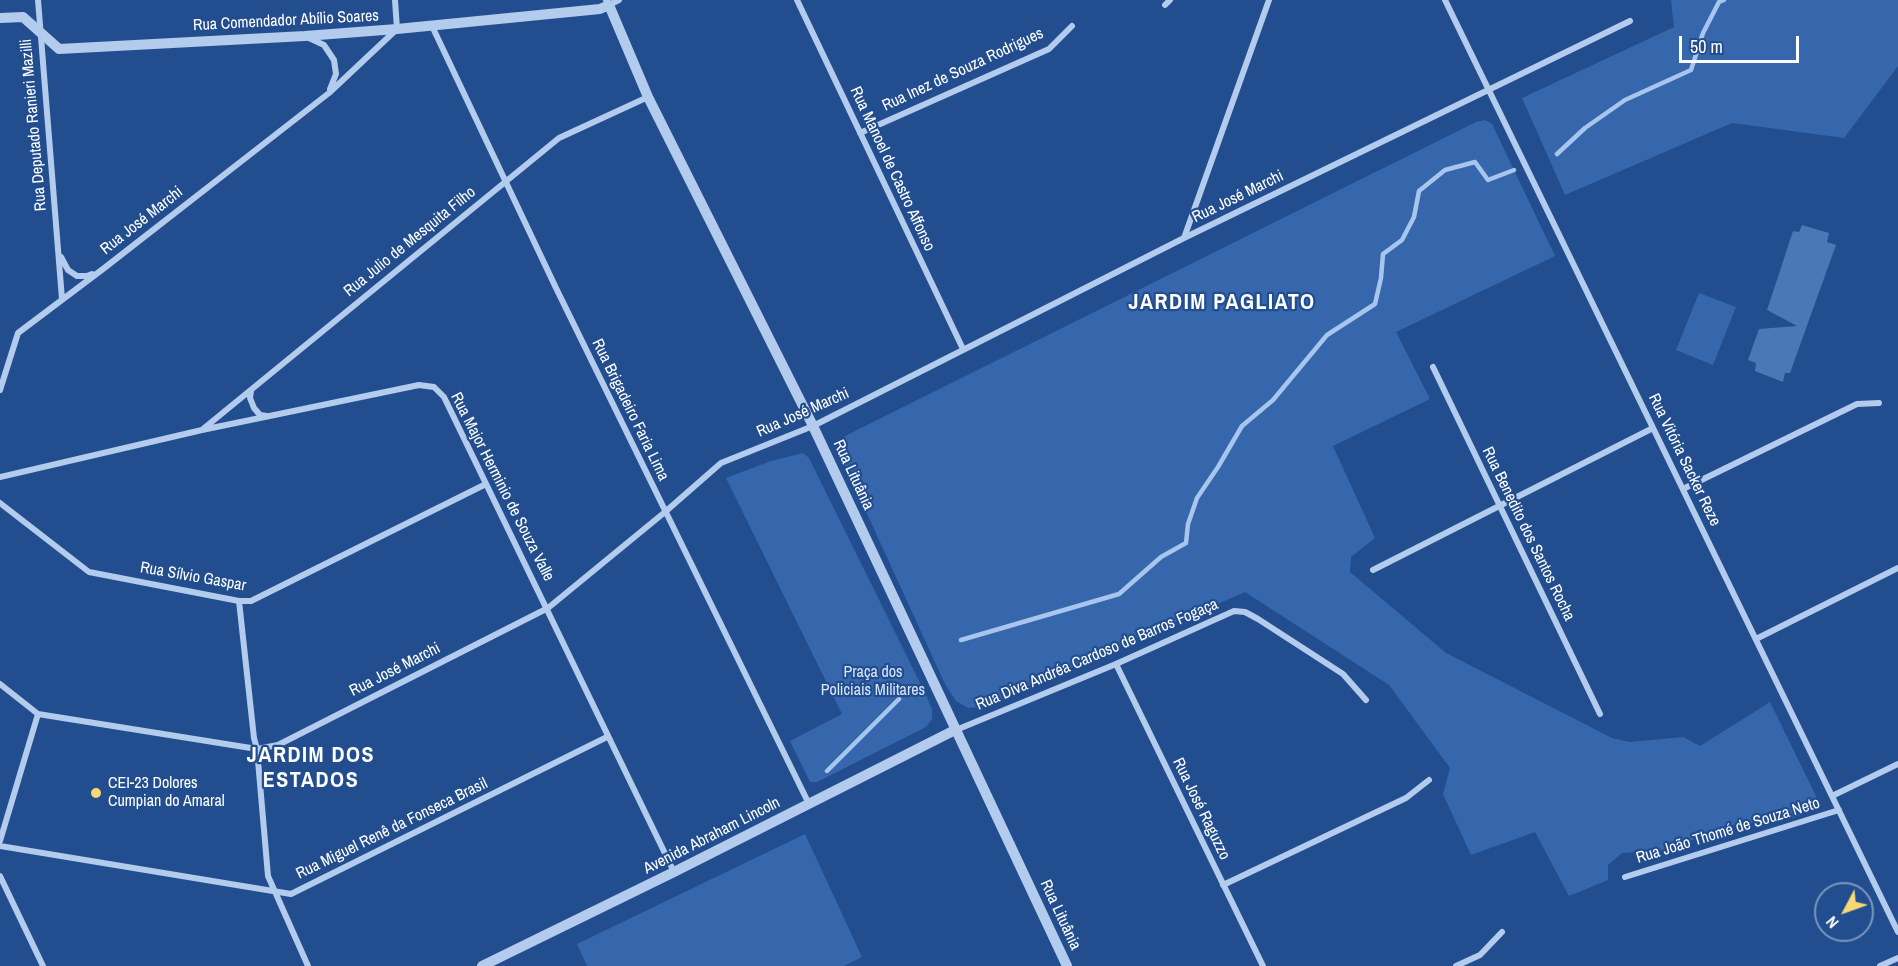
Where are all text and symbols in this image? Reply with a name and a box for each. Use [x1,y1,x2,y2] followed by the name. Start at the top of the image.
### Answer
[193,7,379,35] street label: Rua Comendador Abílio Soares
[879,24,1047,116] street label: Rua Inez de Souza Rodrigues
[1682,24,1802,62] scale bar
[1690,34,1723,59] text: 50 m
[17,38,51,212] street label: Rua Deputado Ranieri Mazilli
[845,84,939,254] street label: Rua Manoel de Castro Affonso
[1189,167,1287,227] street label: Rua José Marchi
[97,183,187,259] street label: Rua José Marchi
[340,183,480,301] street label: Rua Julio de Mesquita Filho
[1129,290,1315,316] district label: JARDIM PAGLIATO
[587,336,673,484] street label: Rua Brigadeiro Faria Lima
[754,384,852,442] street label: Rua José Marchi
[446,390,558,584] street label: Rua Major Herminio de Souza Valle
[1644,391,1724,529] street label: Rua Vitória Sacker Reze
[828,437,878,513] street label: Rua Lituânia
[1477,444,1579,624] street label: Rua Benedito dos Santos Rocha
[139,558,247,596] street label: Rua Sílvio Gaspar
[973,595,1221,715] street label: Rua Diva Andréa Cardoso de Barros Fogaça
[346,639,444,701] street label: Rua José Marchi
[821,663,925,701] park label: Praça dos Policiais Militares
[247,743,375,794] district label: JARDIM DOS ESTADOS
[1168,755,1234,863] street label: Rua José Raguzzo
[108,774,225,812] place label: CEI-23 Dolores Cumpian do Amaral
[293,774,491,884] street label: Rua Miguel Renê da Fonseca Brasil
[89,786,103,800] marker: CEI-23 Dolores Cumpian do Amaral
[640,793,784,879] street label: Avenida Abraham Lincoln
[1634,794,1822,868] street label: Rua João Thomé de Souza Neto
[1035,877,1085,953] street label: Rua Lituânia
[1814,882,1874,942] north arrow
[1821,912,1843,933] text: N

